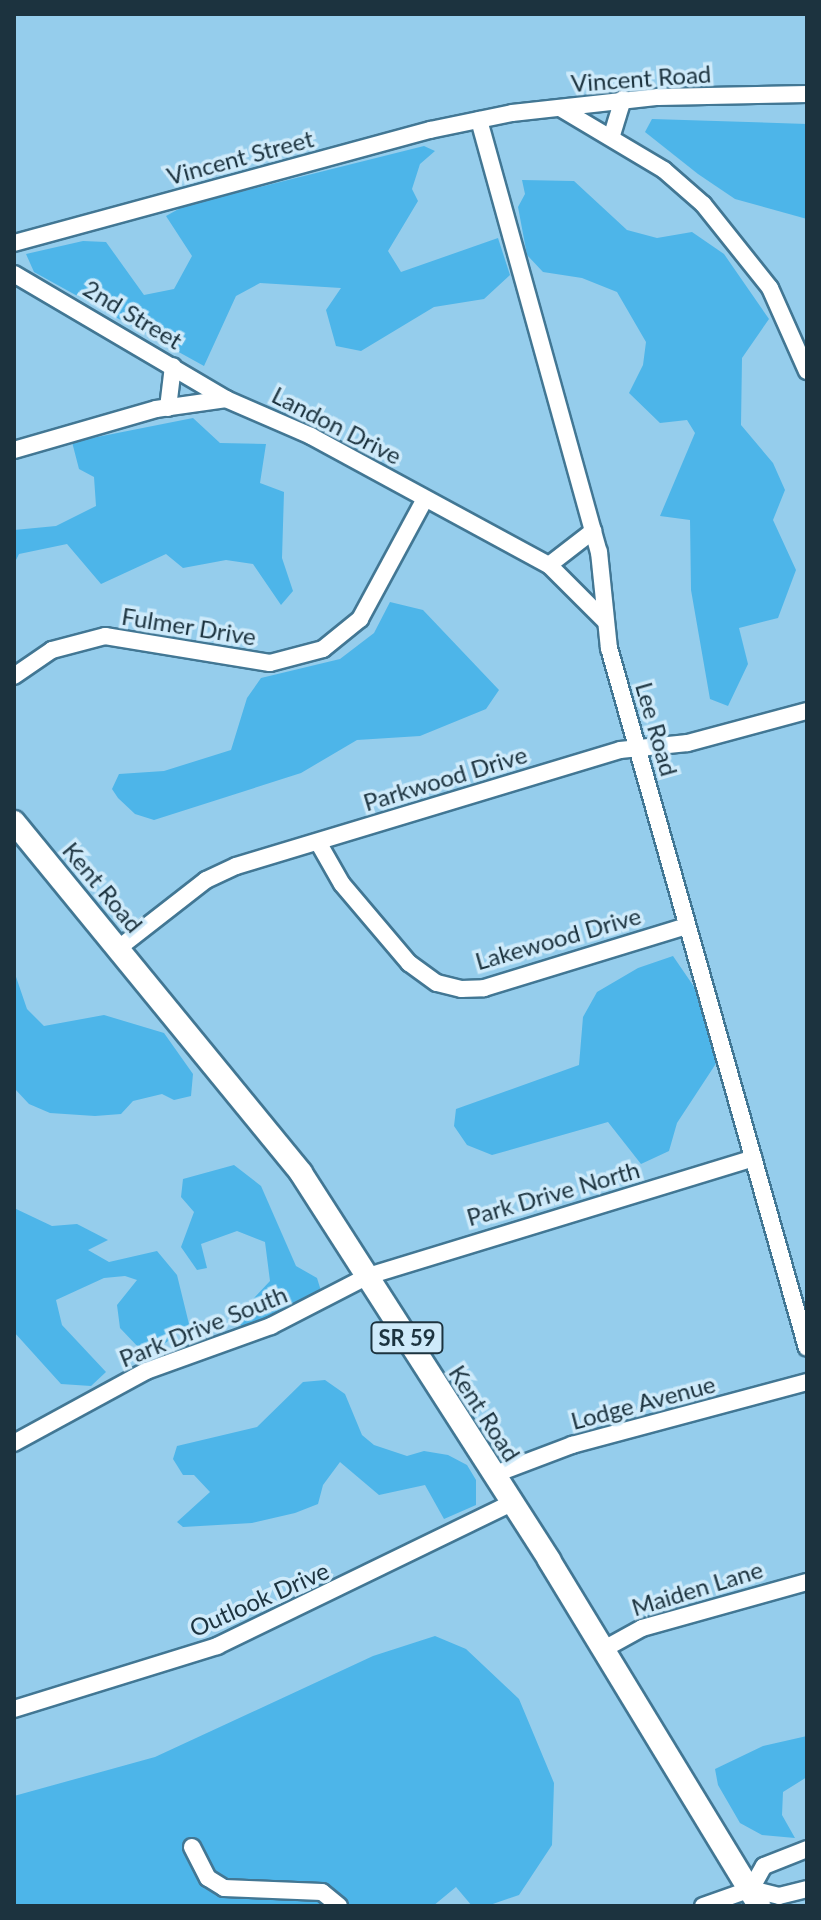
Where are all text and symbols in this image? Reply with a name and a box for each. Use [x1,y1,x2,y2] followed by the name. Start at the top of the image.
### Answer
[570,59,712,97] street label: Vincent Road
[164,124,316,190] street label: Vincent Street
[78,273,188,355] street label: 2nd Street
[267,380,407,470] street label: Landon Drive
[119,601,259,651] street label: Fulmer Drive
[630,679,684,779] street label: Lee Road
[360,739,530,817] street label: Parkwood Drive
[57,836,149,938] street label: Kent Road
[472,901,644,975] street label: Lakewood Drive
[463,1155,643,1231] street label: Park Drive North
[115,1279,291,1373] street label: Park Drive South
[369,1320,445,1356] road number: SR 59
[443,1360,527,1466] street label: Kent Road
[567,1369,719,1435] street label: Lodge Avenue
[628,1554,766,1622] street label: Maiden Lane
[185,1555,333,1643] street label: Outlook Drive

